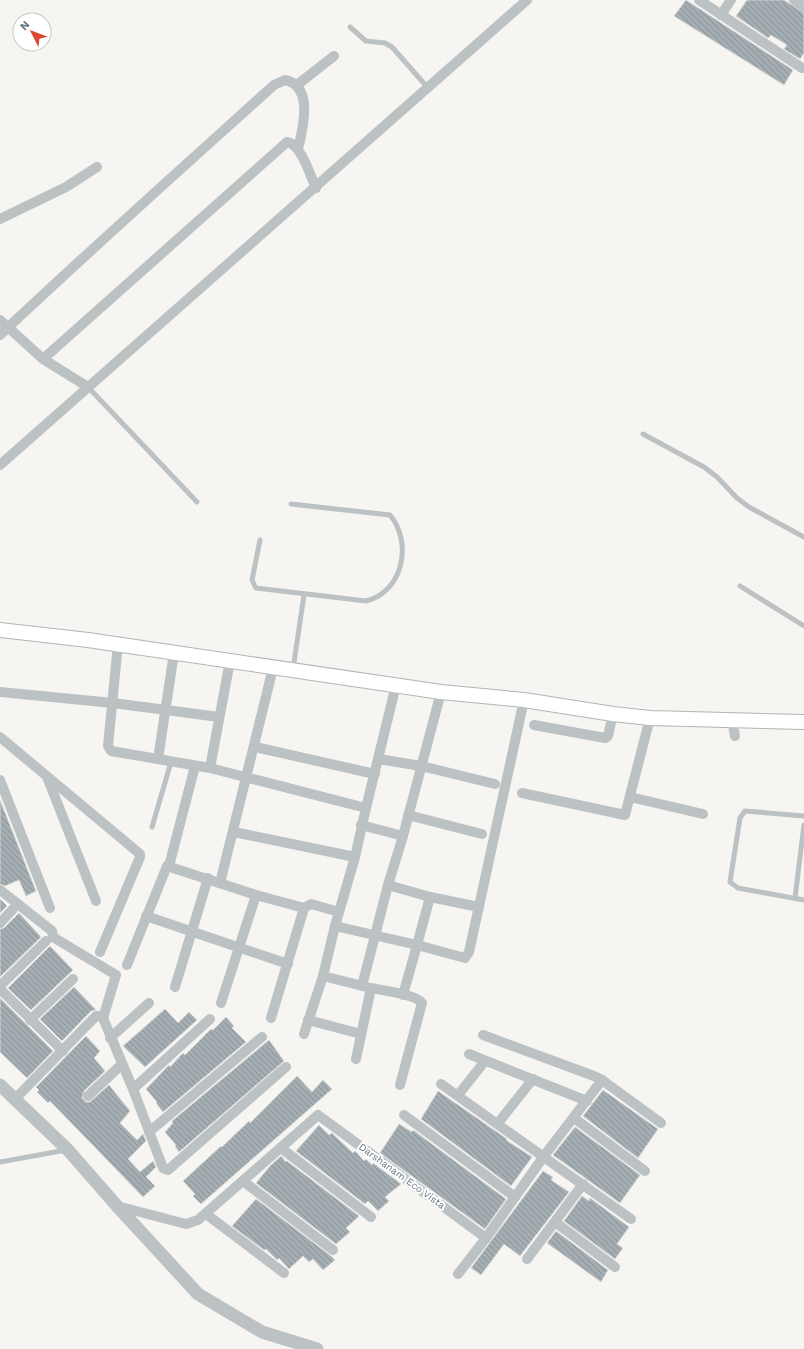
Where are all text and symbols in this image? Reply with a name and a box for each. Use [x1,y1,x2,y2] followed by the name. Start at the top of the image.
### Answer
[12,12,52,52] north arrow
[17,18,32,33] text: N
[357,1141,447,1211] street label: Darshanam Eco Vista

